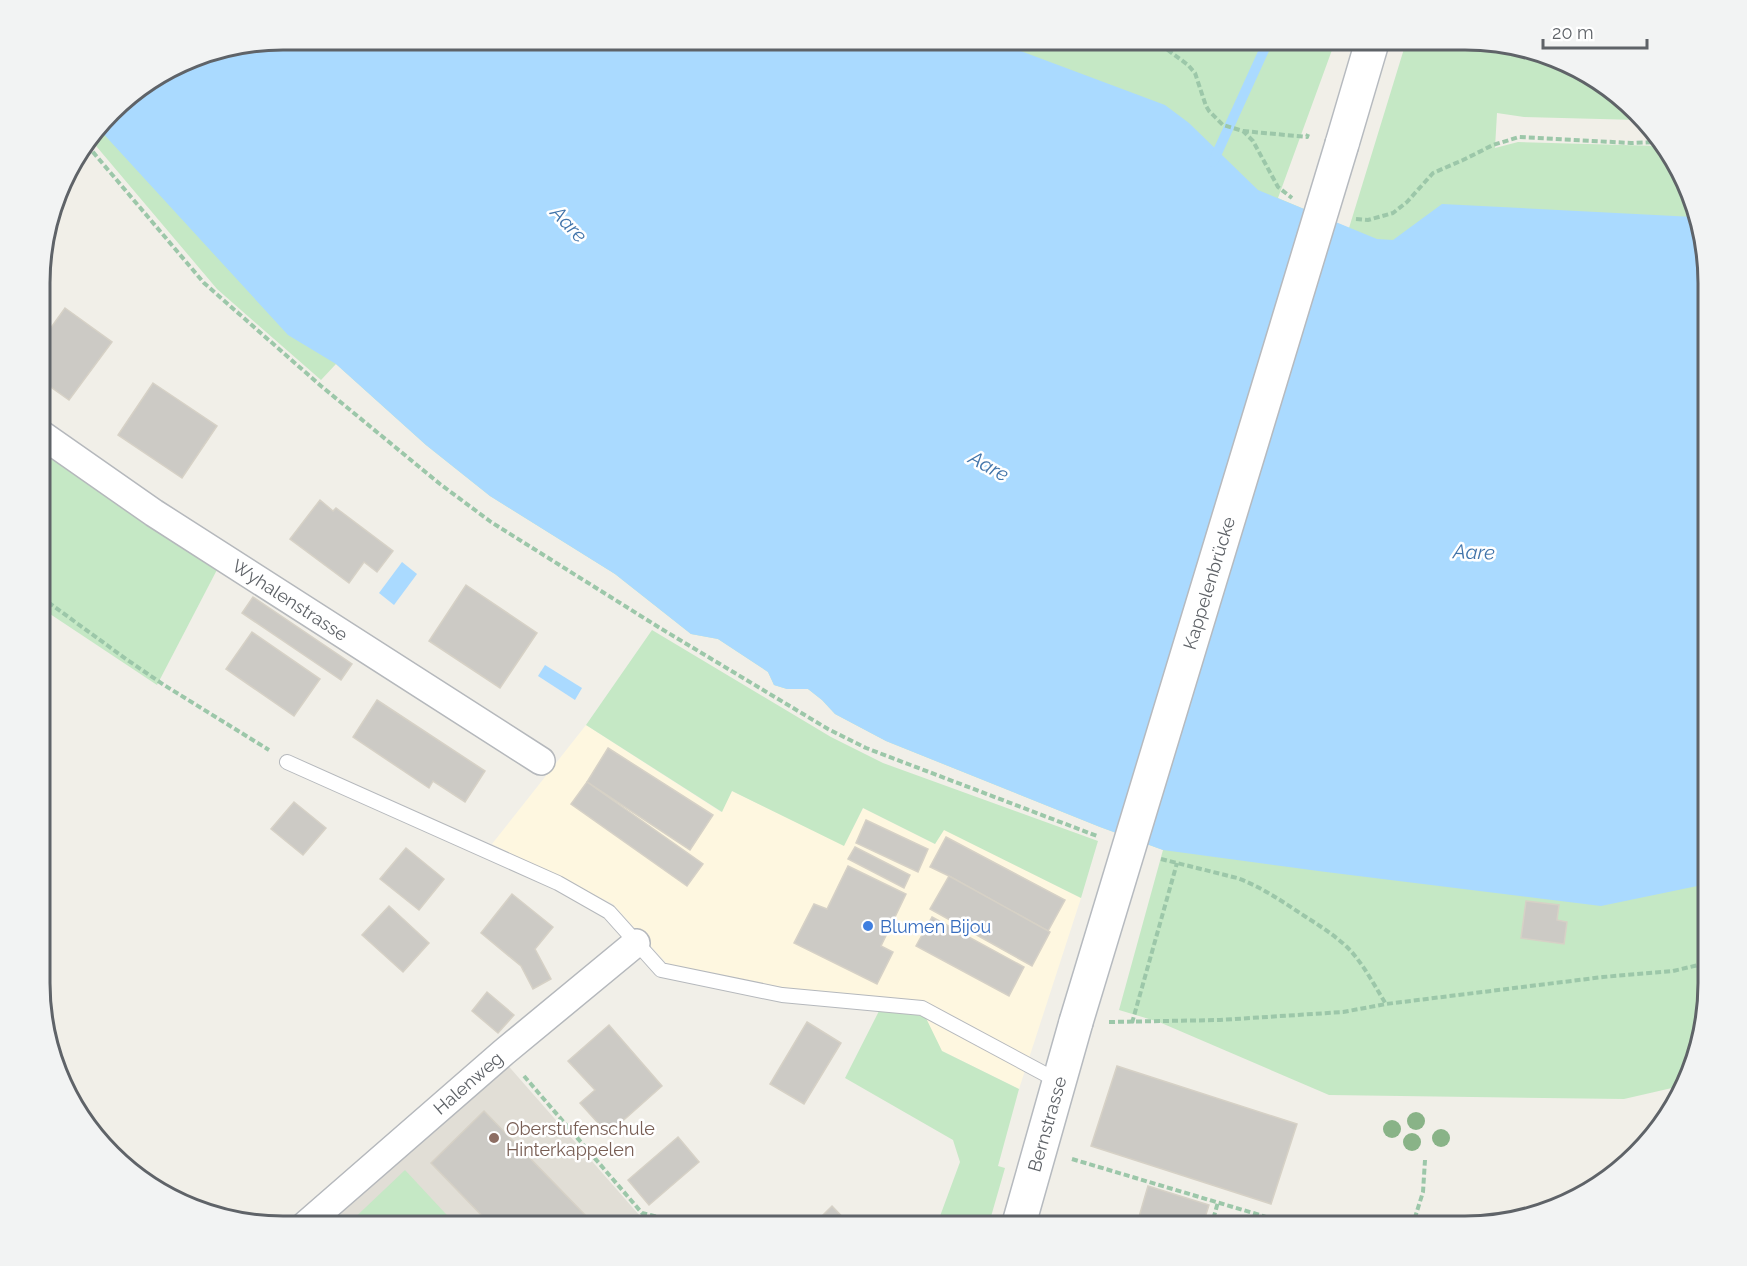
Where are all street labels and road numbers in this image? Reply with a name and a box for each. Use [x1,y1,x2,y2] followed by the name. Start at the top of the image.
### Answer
[1179,514,1239,652] street label: Kappelenbrücke
[228,555,352,645] street label: Wyhalenstrasse
[429,1047,507,1119] street label: Halenweg
[1023,1074,1071,1174] street label: Bernstrasse

